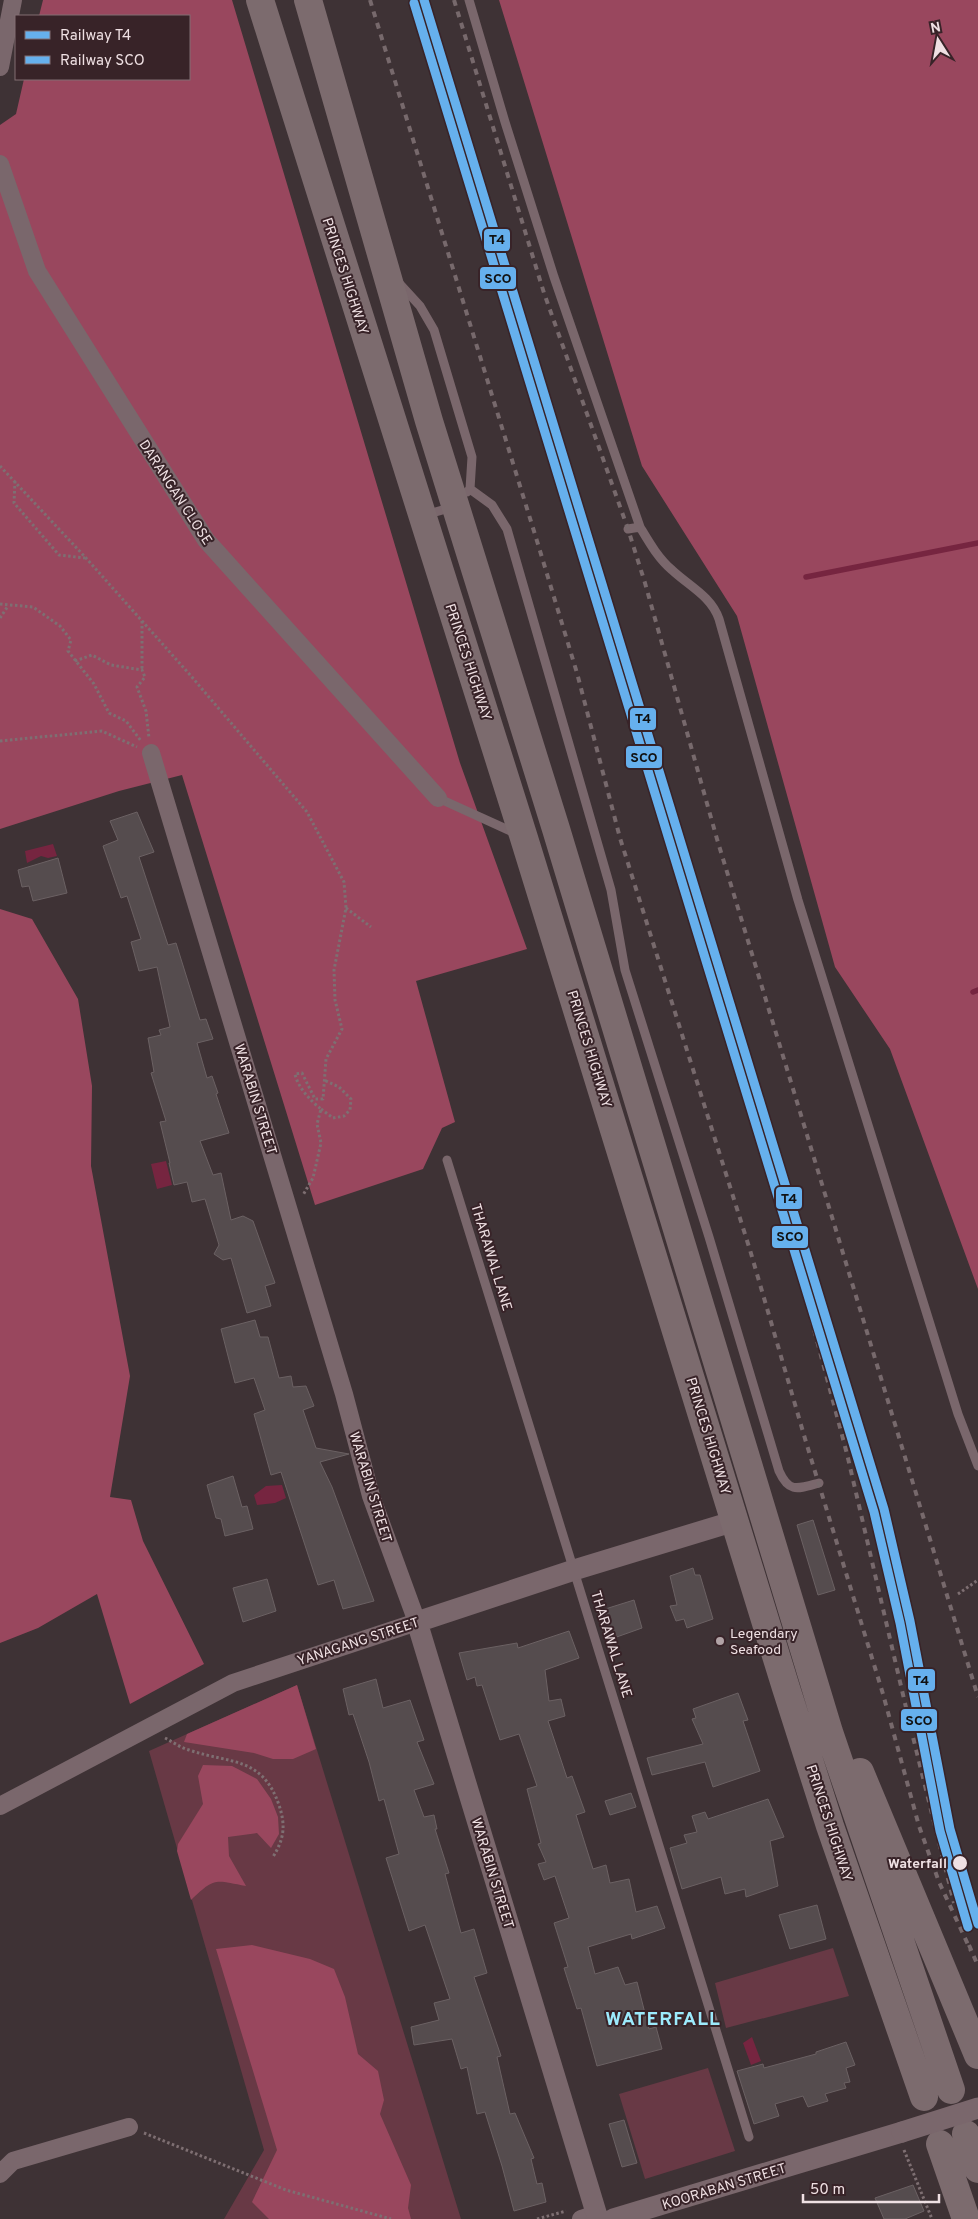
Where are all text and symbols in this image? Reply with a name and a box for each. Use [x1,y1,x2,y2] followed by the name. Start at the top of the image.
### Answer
[15,15,190,80] legend
[913,15,963,65] north arrow
[929,19,942,38] text: N
[60,27,131,46] text: Railway T4
[60,52,145,71] text: Railway SCO
[318,216,372,337] street label: PRINCES HIGHWAY
[483,228,511,252] line badge: T4
[489,232,505,249] text: T4
[479,266,517,290] line badge: SCO
[484,271,512,288] text: SCO
[134,437,215,549] street label: DARANGAN CLOSE
[441,602,495,723] street label: PRINCES HIGHWAY
[629,707,657,731] line badge: T4
[635,711,651,728] text: T4
[625,745,663,769] line badge: SCO
[630,750,658,767] text: SCO
[563,989,615,1110] street label: PRINCES HIGHWAY
[230,1042,280,1157] street label: WARABIN STREET
[775,1186,803,1210] line badge: T4
[781,1191,797,1208] text: T4
[466,1202,515,1313] street label: THARAWAL LANE
[771,1225,809,1249] line badge: SCO
[776,1229,804,1246] text: SCO
[682,1376,734,1497] street label: PRINCES HIGHWAY
[345,1430,395,1545] street label: WARABIN STREET
[586,1589,635,1700] street label: THARAWAL LANE
[295,1615,422,1670] street label: YANAGANG STREET
[730,1626,798,1659] place label: Legendary Seafood
[714,1635,726,1647] marker: Legendary Seafood
[907,1668,936,1692] line badge: T4
[913,1673,929,1690] text: T4
[900,1708,938,1732] line badge: SCO
[905,1713,933,1730] text: SCO
[802,1763,856,1884] street label: PRINCES HIGHWAY
[467,1816,517,1931] street label: WARABIN STREET
[951,1854,969,1872] marker: Waterfall
[888,1856,947,1873] place label: Waterfall
[605,2008,721,2032] district label: WATERFALL
[660,2160,789,2214] street label: KOORABAN STREET
[803,2172,939,2204] scale bar
[810,2181,845,2200] text: 50 m

